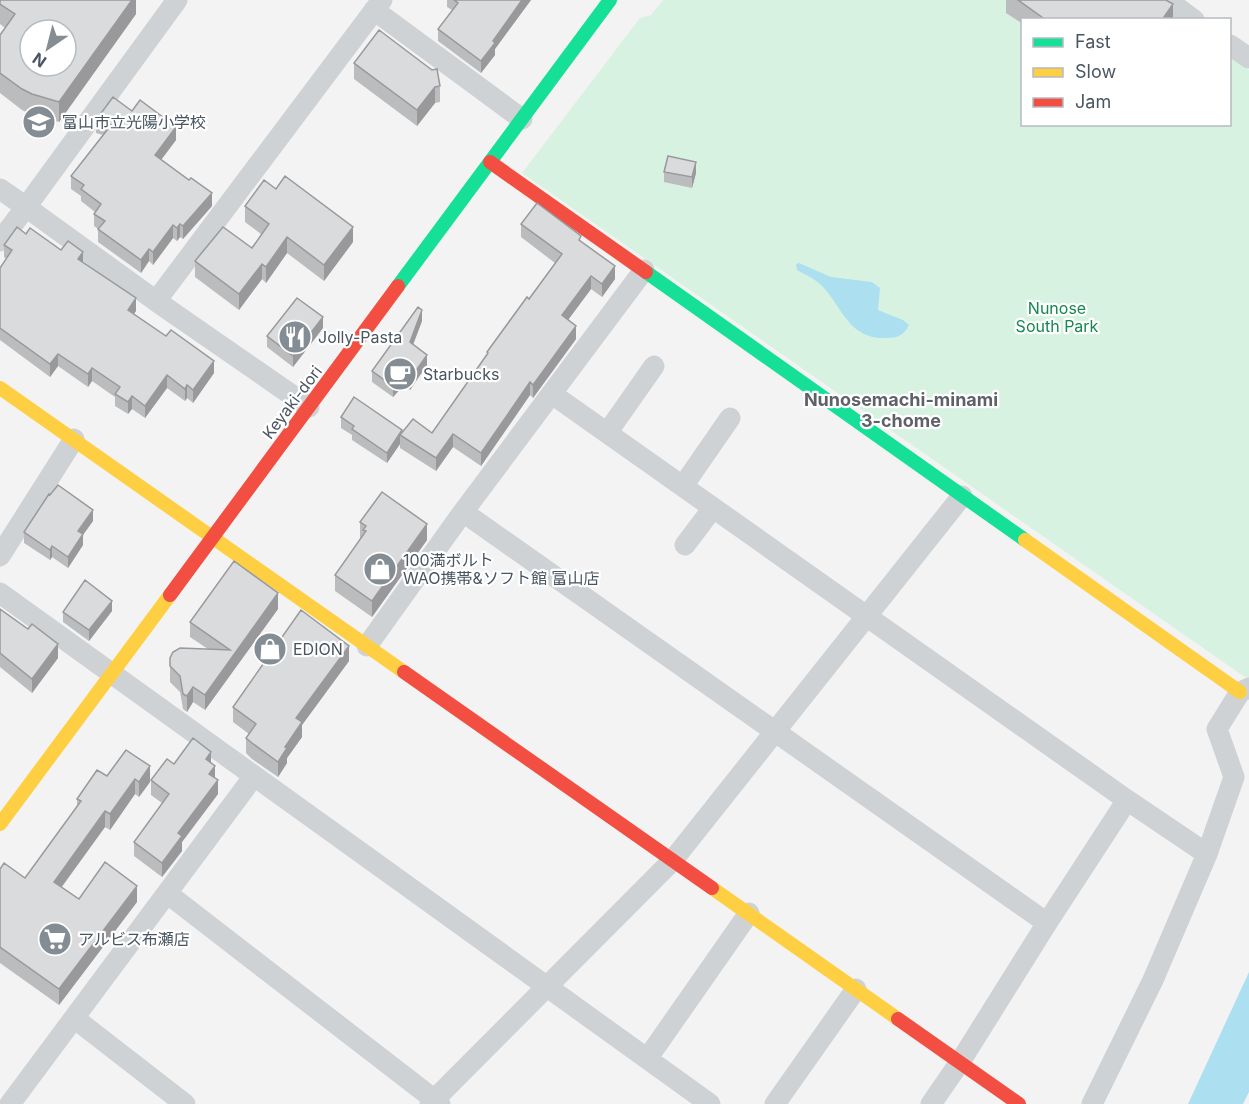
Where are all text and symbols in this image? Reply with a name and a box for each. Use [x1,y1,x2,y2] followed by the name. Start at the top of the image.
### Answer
[18,18,78,78] north arrow
[1021,18,1231,126] legend
[1075,31,1111,52] text: Fast
[29,49,50,72] text: N
[1075,61,1116,82] text: Slow
[1075,91,1111,112] text: Jam
[21,104,57,140] school or university icon: 富山市立光陽小学校
[62,112,206,132] place label: 富山市立光陽小学校
[1016,298,1099,336] park label: Nunose South Park
[277,319,313,355] restaurant icon: Jolly-Pasta
[318,327,402,347] place label: Jolly-Pasta
[382,356,418,392] cafe icon: Starbucks
[258,361,326,443] street label: Keyaki-dori
[423,364,499,384] place label: Starbucks
[804,389,998,431] district label: Nunosemachi-minami 3-chome
[403,550,599,588] place label: 100満ボルト WAO携帯&ソフト館 富山店
[362,551,398,587] shop icon: 100満ボルト WAO携帯&ソフト館 富山店
[252,631,288,667] shop icon: EDION
[293,639,343,659] place label: EDION
[37,921,73,957] supermarket icon: アルビス布瀬店
[78,929,190,949] place label: アルビス布瀬店

